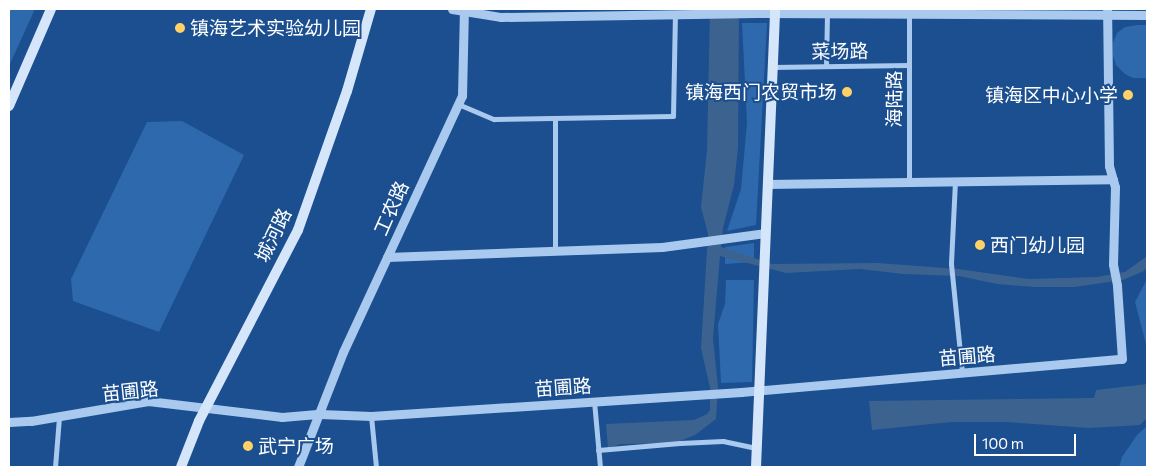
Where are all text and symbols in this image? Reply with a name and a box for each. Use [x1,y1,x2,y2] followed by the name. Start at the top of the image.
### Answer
[190,17,361,39] place label: 镇海艺术实验幼儿园
[174,22,186,34] marker: 镇海艺术实验幼儿园
[811,39,869,63] street label: 菜场路
[883,71,905,127] street label: 海陆路
[685,81,837,103] place label: 镇海西门农贸市场
[985,84,1118,106] place label: 镇海区中心小学
[841,86,853,98] marker: 镇海西门农贸市场
[1122,89,1134,101] marker: 镇海区中心小学
[369,177,413,239] street label: 工农路
[250,204,296,266] street label: 城河路
[990,234,1085,256] place label: 西门幼儿园
[974,239,986,251] marker: 西门幼儿园
[938,342,996,370] street label: 苗圃路
[534,374,592,400] street label: 苗圃路
[100,377,160,405] street label: 苗圃路
[976,424,1078,456] scale bar
[982,434,1024,452] text: 100 m
[258,435,334,457] place label: 武宁广场
[242,440,254,452] marker: 武宁广场

